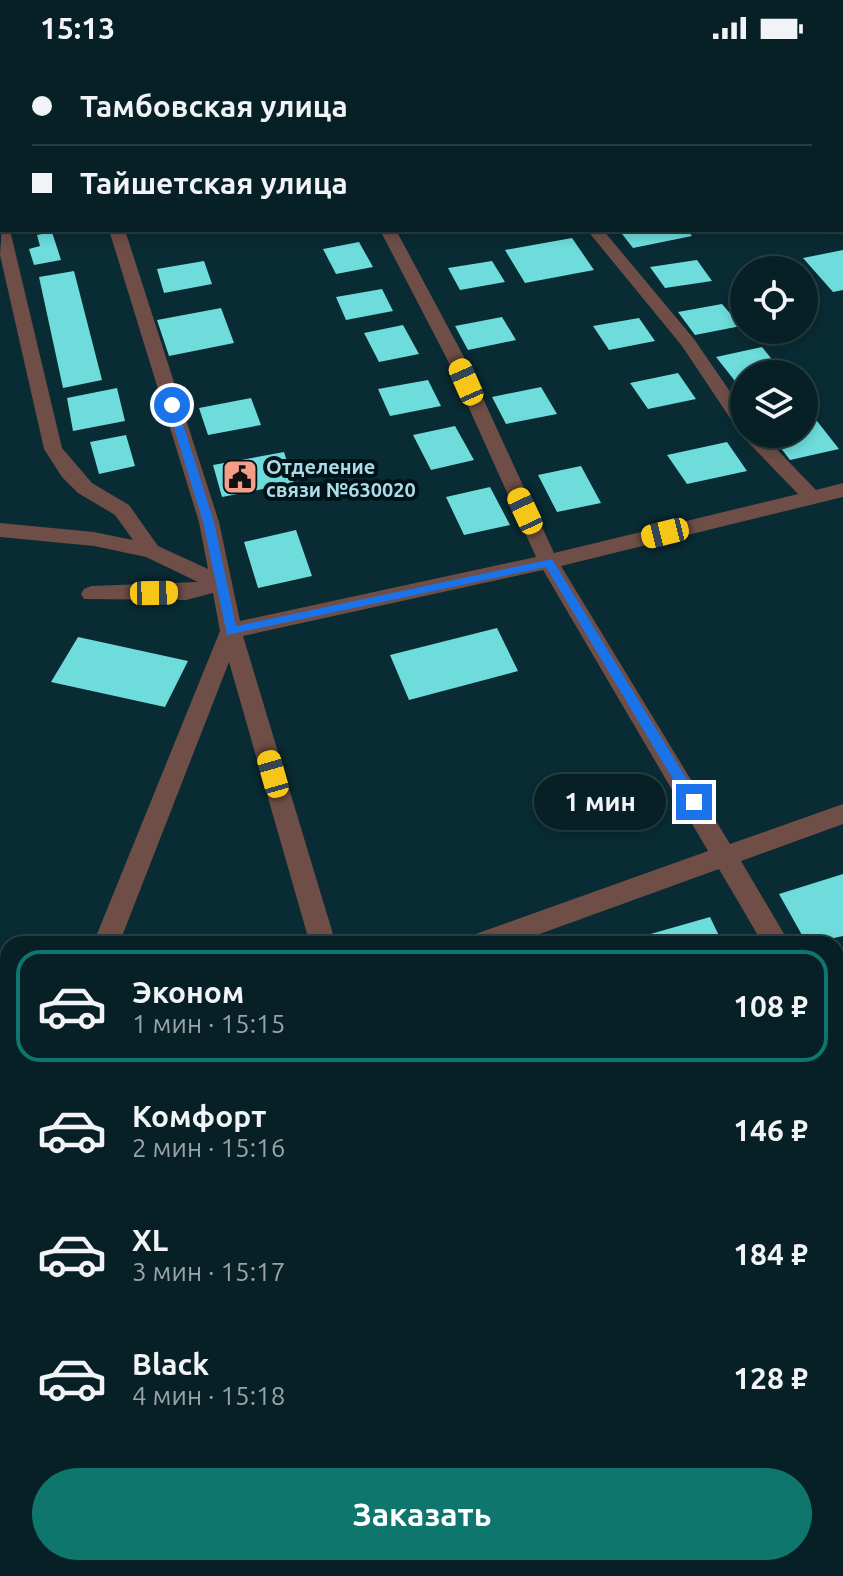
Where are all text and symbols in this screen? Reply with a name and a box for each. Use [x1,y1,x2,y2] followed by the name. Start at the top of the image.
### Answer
[40,11,115,45] text: 15:13
[80,89,348,123] text: Тамбовская улица
[80,166,348,200] text: Тайшетская улица
[730,256,818,448] map controls
[730,256,818,344] button: locate
[445,355,487,409] car
[730,360,818,448] button: layers
[154,387,190,423] route start
[266,455,416,501] place label: Отделение связи №630020
[221,458,259,496] public building icon: Отделение связи №630020
[504,484,546,538] car
[639,516,691,550] car
[130,581,178,605] car
[255,748,291,800] car
[534,774,666,830] callout: 1 мин
[676,784,712,820] route end
[564,787,636,816] text: 1 мин
[36,970,108,1042] icon: car
[132,975,244,1009] text: Эконом
[733,989,808,1023] text: 108 ₽
[132,1009,285,1038] text: 1 мин · 15:15
[36,1094,108,1166] icon: car
[132,1099,266,1133] text: Комфорт
[733,1113,808,1147] text: 146 ₽
[132,1133,285,1162] text: 2 мин · 15:16
[36,1218,108,1290] icon: car
[132,1223,168,1257] text: XL
[733,1237,808,1271] text: 184 ₽
[132,1257,285,1286] text: 3 мин · 15:17
[36,1342,108,1414] icon: car
[132,1347,209,1381] text: Black
[733,1361,808,1395] text: 128 ₽
[132,1381,285,1410] text: 4 мин · 15:18
[32,1468,812,1560] button: Заказать

